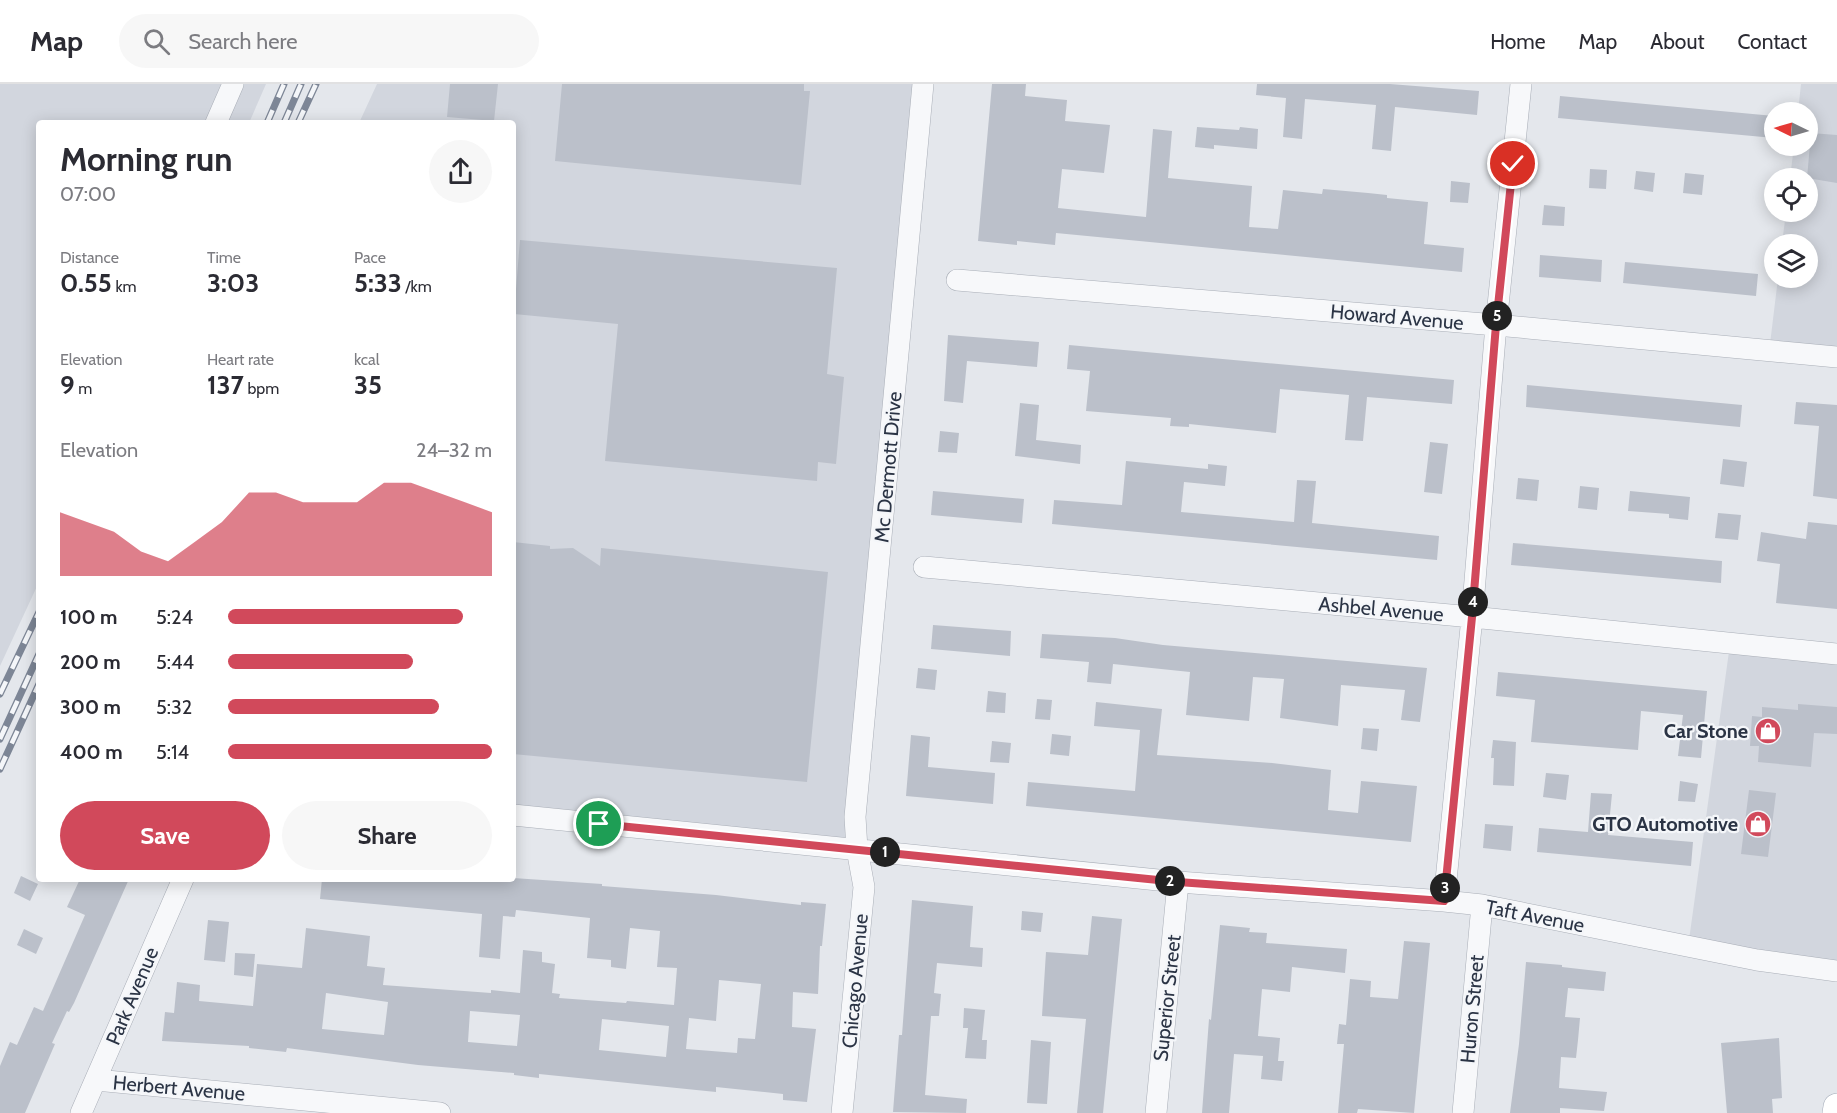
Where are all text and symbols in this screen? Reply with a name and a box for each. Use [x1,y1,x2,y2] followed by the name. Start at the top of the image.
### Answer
[119,14,539,68] search box
[30,24,83,58] text: Map
[140,25,173,58] icon: search
[188,28,297,55] text: Search here
[1490,29,1546,54] text: Home
[1579,29,1617,54] text: Map
[1650,29,1704,54] text: About
[1737,29,1807,54] text: Contact
[1764,102,1818,156] north arrow
[1764,102,1818,288] map controls
[1487,138,1538,189] pin
[60,139,232,179] text: Morning run
[429,140,492,203] button: share
[1496,147,1529,180] icon: check
[1764,168,1818,222] button: locate
[60,182,116,206] text: 07:00
[1764,234,1818,288] button: layers
[60,248,119,267] text: Distance
[207,248,241,267] text: Time
[354,248,386,267] text: Pace
[60,267,112,299] text: 0.55
[207,267,259,299] text: 3:03
[354,267,402,299] text: 5:33
[112,277,137,296] text: km
[402,277,432,296] text: /km
[1329,299,1465,335] street label: Howard Avenue
[1482,301,1512,331] pin: 5
[1493,306,1501,325] text: 5
[60,350,123,369] text: Elevation
[207,350,274,369] text: Heart rate
[354,350,380,369] text: kcal
[60,369,75,401] text: 9
[207,369,244,401] text: 137
[354,369,382,401] text: 35
[75,379,92,398] text: m
[244,379,279,398] text: bpm
[869,390,907,544] street label: Mc Dermott Drive
[60,438,138,462] text: Elevation
[416,438,492,462] text: 24–32 m
[1458,587,1488,617] pin: 4
[1317,592,1445,626] street label: Ashbel Avenue
[1468,592,1478,611] text: 4
[60,605,118,629] text: 100 m
[156,605,193,629] text: 5:24
[60,650,121,674] text: 200 m
[156,650,194,674] text: 5:44
[60,695,121,719] text: 300 m
[156,695,192,719] text: 5:32
[1753,716,1783,746] shop icon: Car Stone
[1664,719,1748,743] place label: Car Stone
[60,740,123,764] text: 400 m
[156,740,189,764] text: 5:14
[573,798,624,849] pin
[60,801,270,870] button: Save
[282,801,492,870] button: Share
[582,807,615,840] icon: arrive
[1743,809,1773,839] shop icon: GTO Automotive
[1592,812,1738,836] place label: GTO Automotive
[870,837,900,867] pin: 1
[882,842,888,861] text: 1
[1155,866,1185,896] pin: 2
[1166,871,1174,890] text: 2
[1430,873,1460,903] pin: 3
[1441,878,1449,897] text: 3
[1484,895,1586,937] street label: Taft Avenue
[837,913,873,1049] street label: Chicago Avenue
[1148,933,1186,1063] street label: Superior Street
[101,943,163,1049] street label: Park Avenue
[1455,954,1489,1064] street label: Huron Street
[112,1070,246,1106] street label: Herbert Avenue

